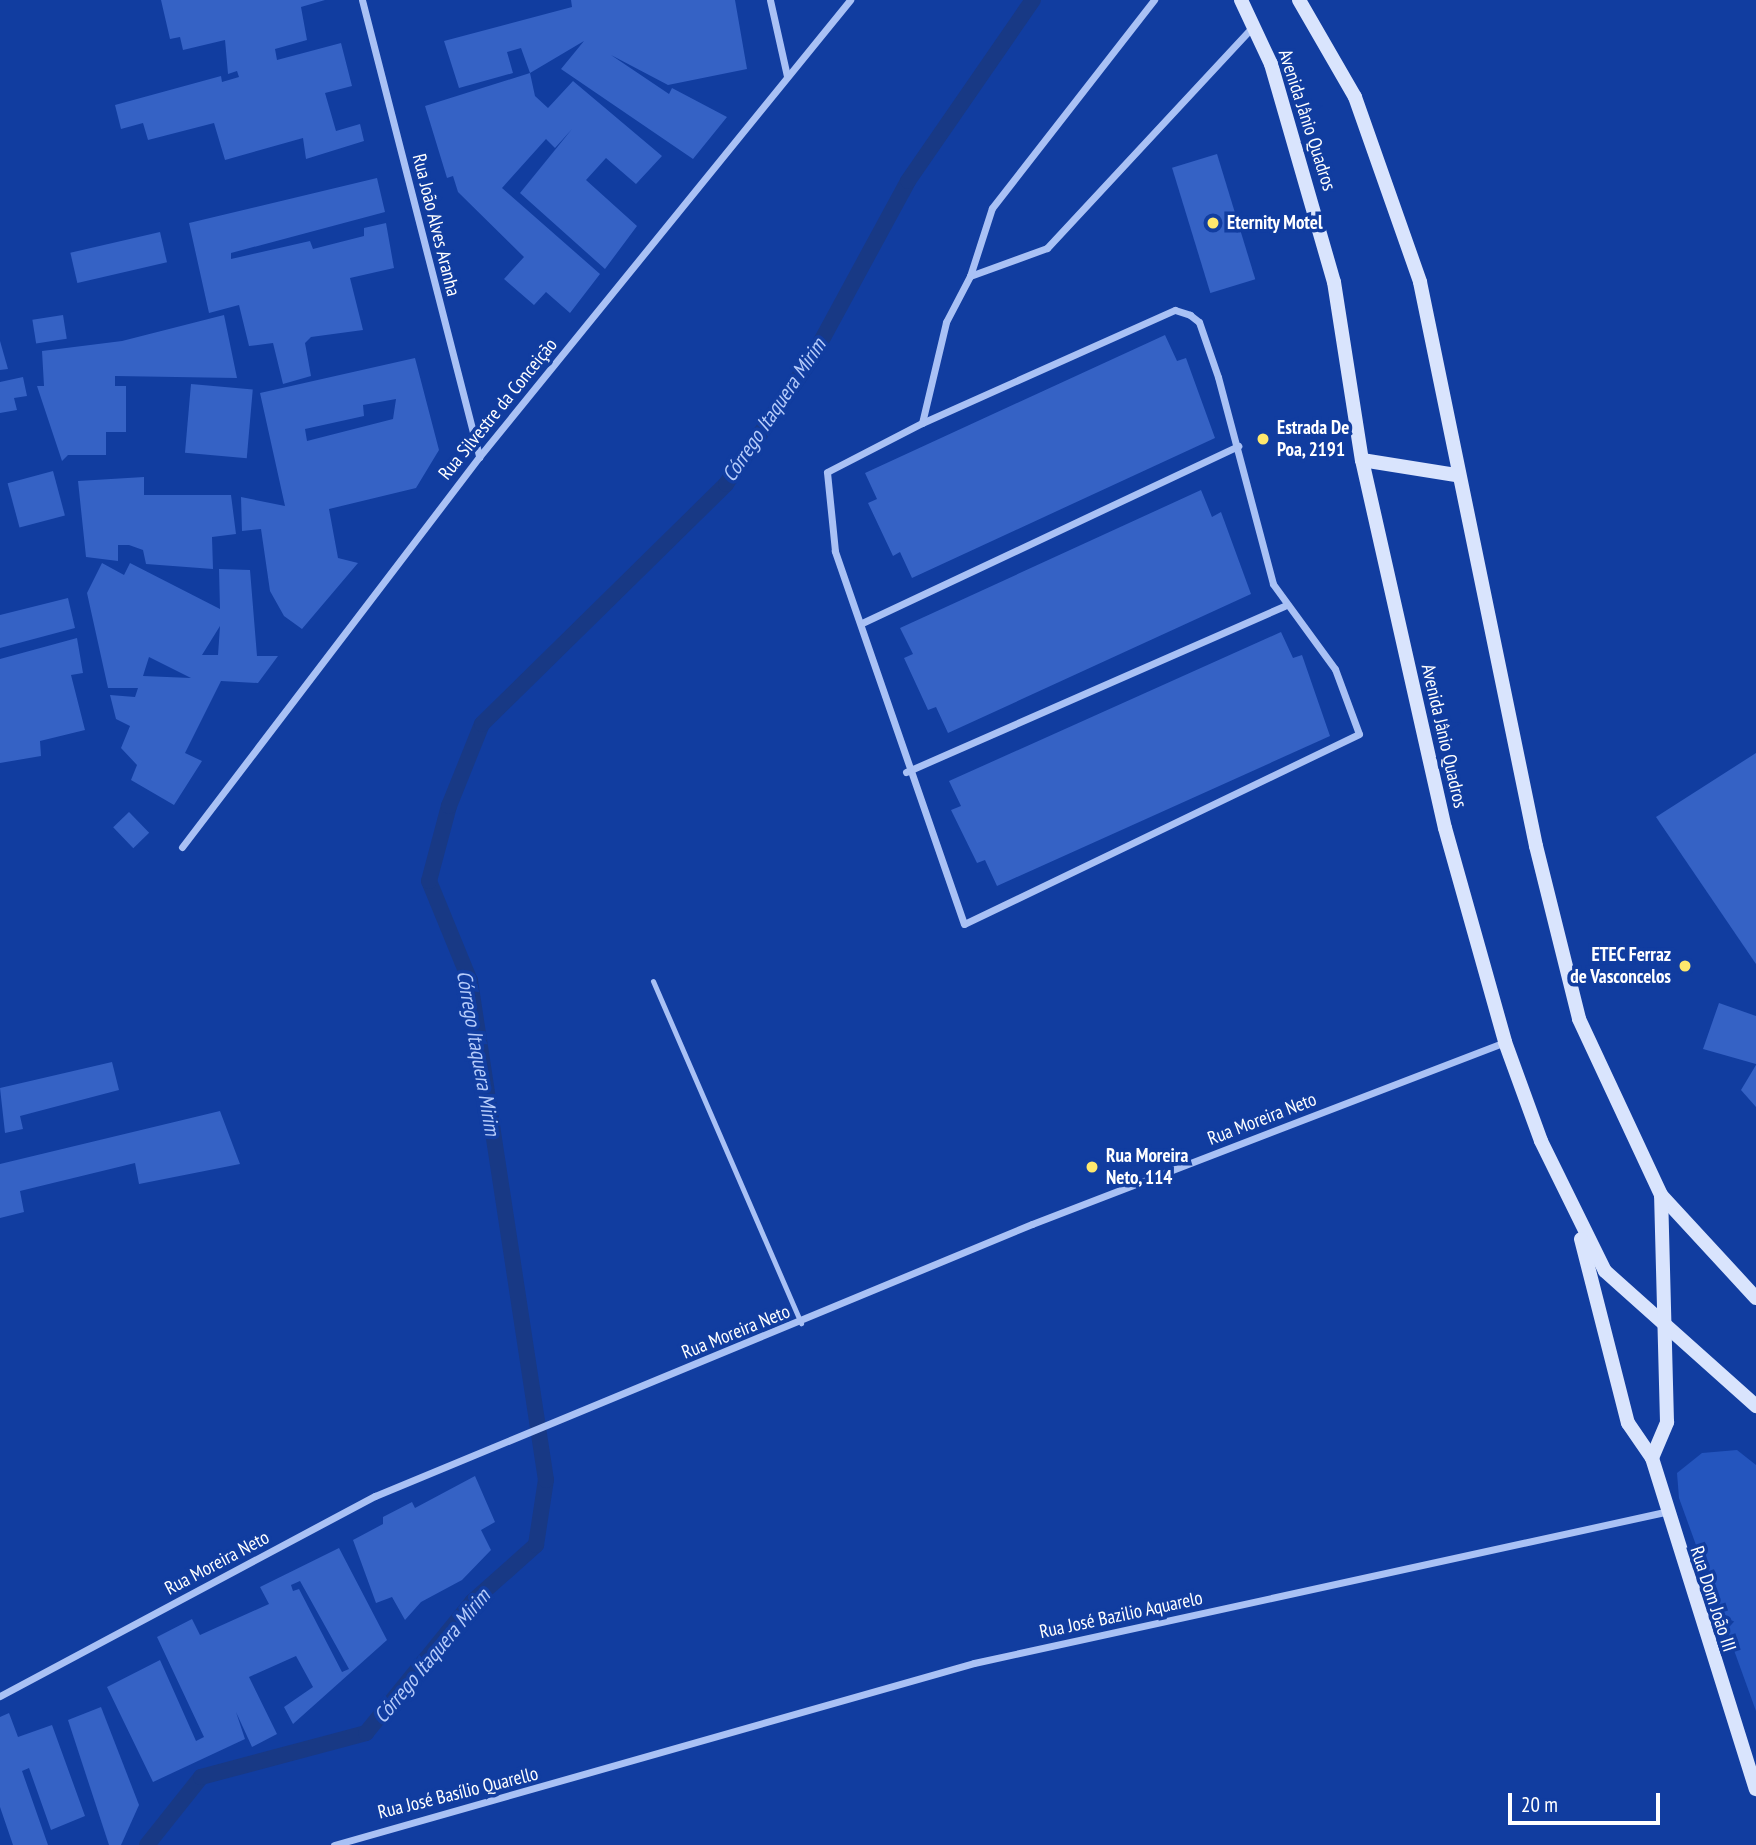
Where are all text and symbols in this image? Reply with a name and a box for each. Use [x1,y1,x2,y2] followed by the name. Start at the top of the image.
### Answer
[1273,47,1341,193] street label: Avenida Jânio Quadros
[407,151,465,299] street label: Rua João Alves Aranha
[1227,212,1323,234] place label: Eternity Motel
[1205,215,1221,231] marker: Eternity Motel
[434,334,562,484] street label: Rua Silvestre da Conceição
[717,334,831,486] water label: Córrego Itaquera Mirim
[1277,417,1349,461] place label: Estrada De Poa, 2191
[1255,431,1271,447] marker: Estrada De Poa, 2191
[1416,662,1472,810] street label: Avenida Jânio Quadros
[1570,944,1671,988] place label: ETEC Ferraz de Vasconcelos
[1677,958,1693,974] marker: ETEC Ferraz de Vasconcelos
[451,969,505,1137] water label: Córrego Itaquera Mirim
[1204,1088,1320,1150] street label: Rua Moreira Neto
[1106,1145,1188,1189] place label: Rua Moreira Neto, 114
[1084,1159,1100,1175] marker: Rua Moreira Neto, 114
[679,1300,793,1364] street label: Rua Moreira Neto
[161,1526,273,1600] street label: Rua Moreira Neto
[1685,1543,1741,1655] street label: Rua Dom João III
[369,1584,495,1728] water label: Córrego Itaquera Mirim
[1037,1586,1205,1644] street label: Rua José Bazilio Aquarelo
[376,1762,540,1824] street label: Rua José Basílio Quarello
[1511,1778,1663,1822] scale bar
[1521,1791,1558,1818] text: 20 m

